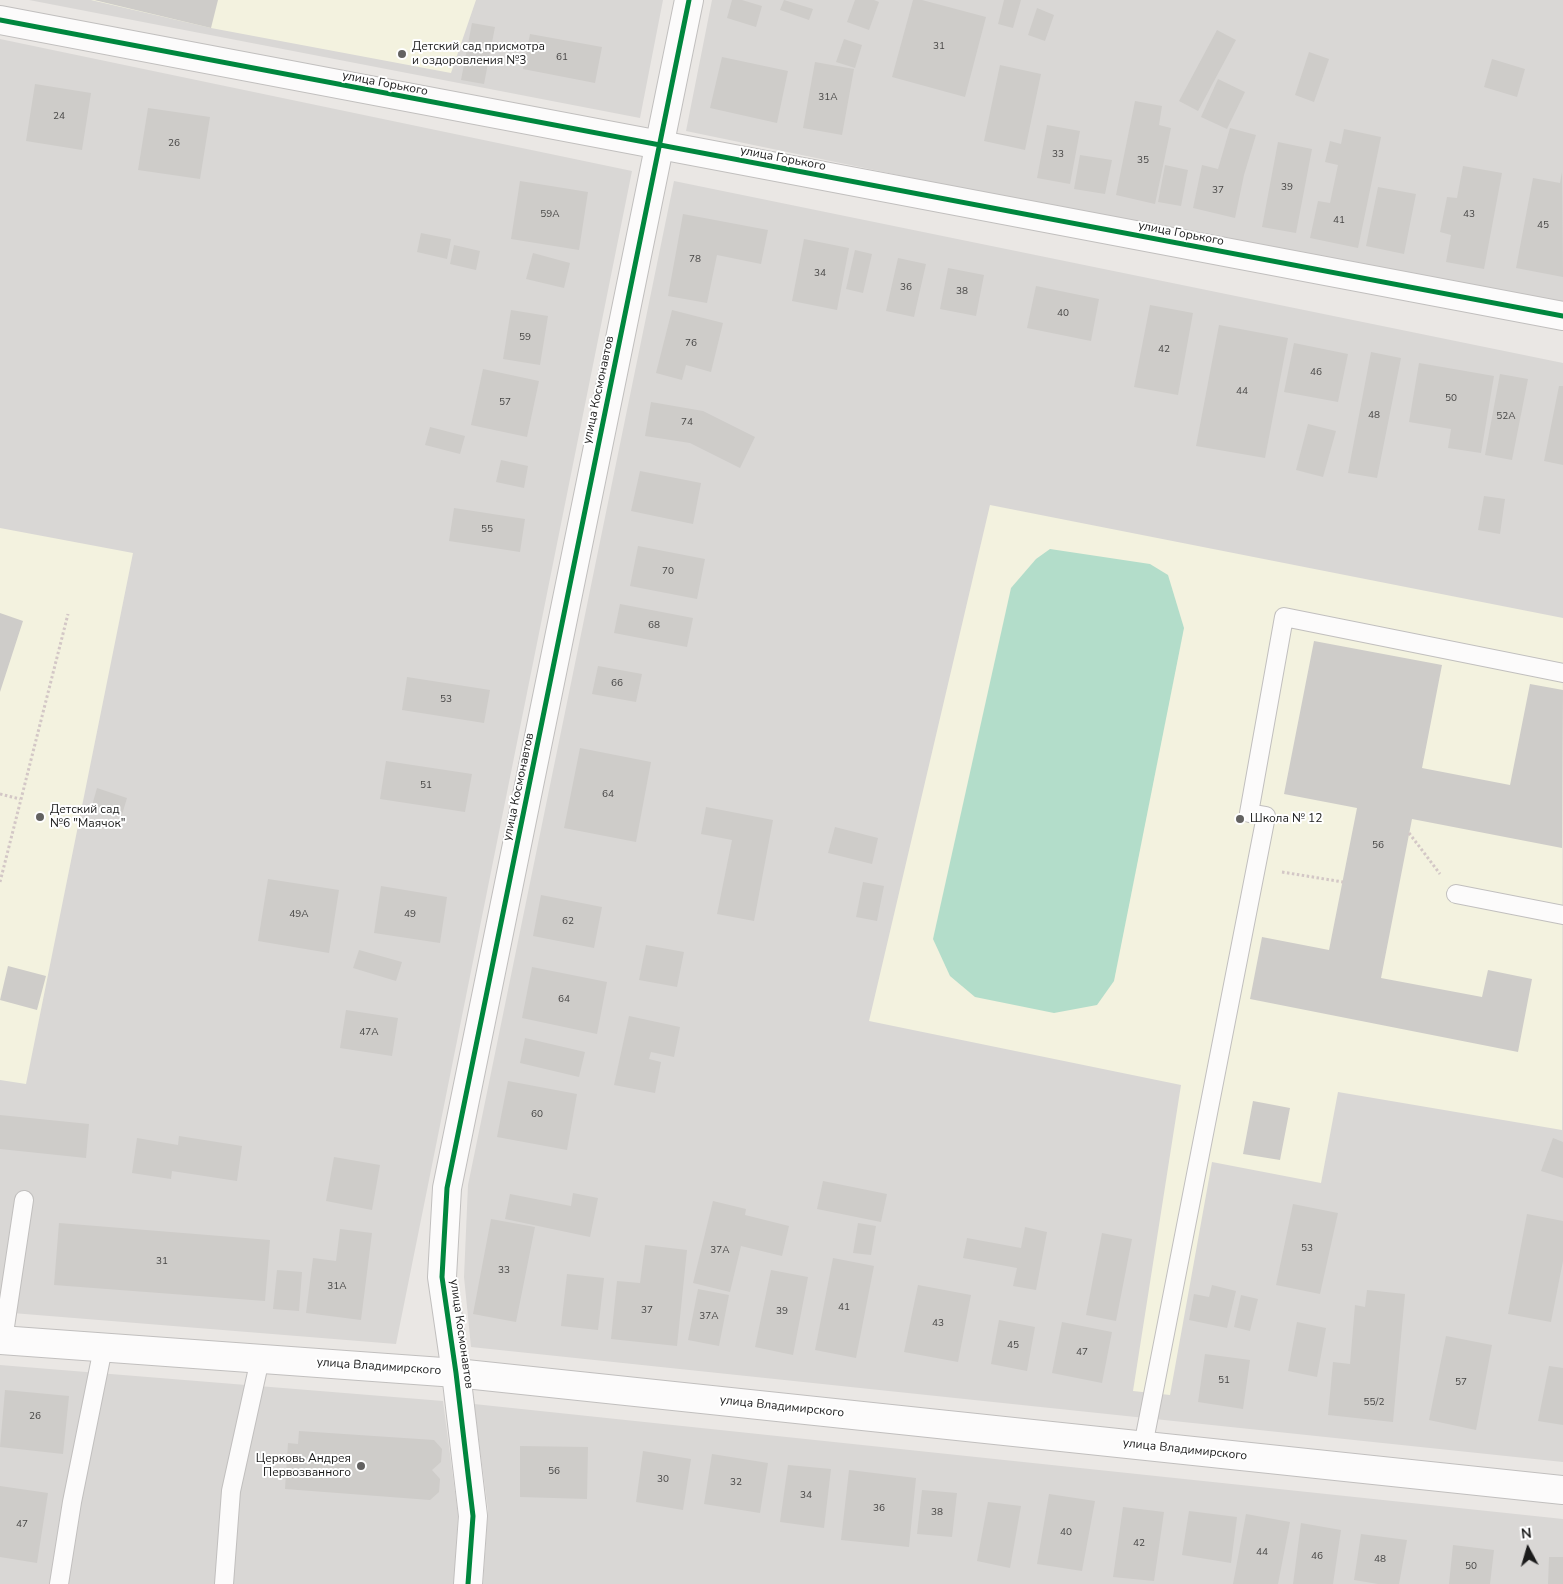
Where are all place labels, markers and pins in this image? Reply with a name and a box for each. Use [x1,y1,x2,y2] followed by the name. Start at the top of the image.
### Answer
[412,40,545,68] place label: Детский сад присмотра и оздоровления №3
[396,48,408,60] marker: Детский сад присмотра и оздоровления №3
[50,803,126,831] place label: Детский сад №6 "Маячок"
[34,811,46,823] marker: Детский сад №6 "Маячок"
[1250,812,1322,826] place label: Школа № 12
[1234,813,1246,825] marker: Школа № 12
[256,1452,351,1480] place label: Церковь Андрея Первозванного
[355,1460,367,1472] marker: Церковь Андрея Первозванного

